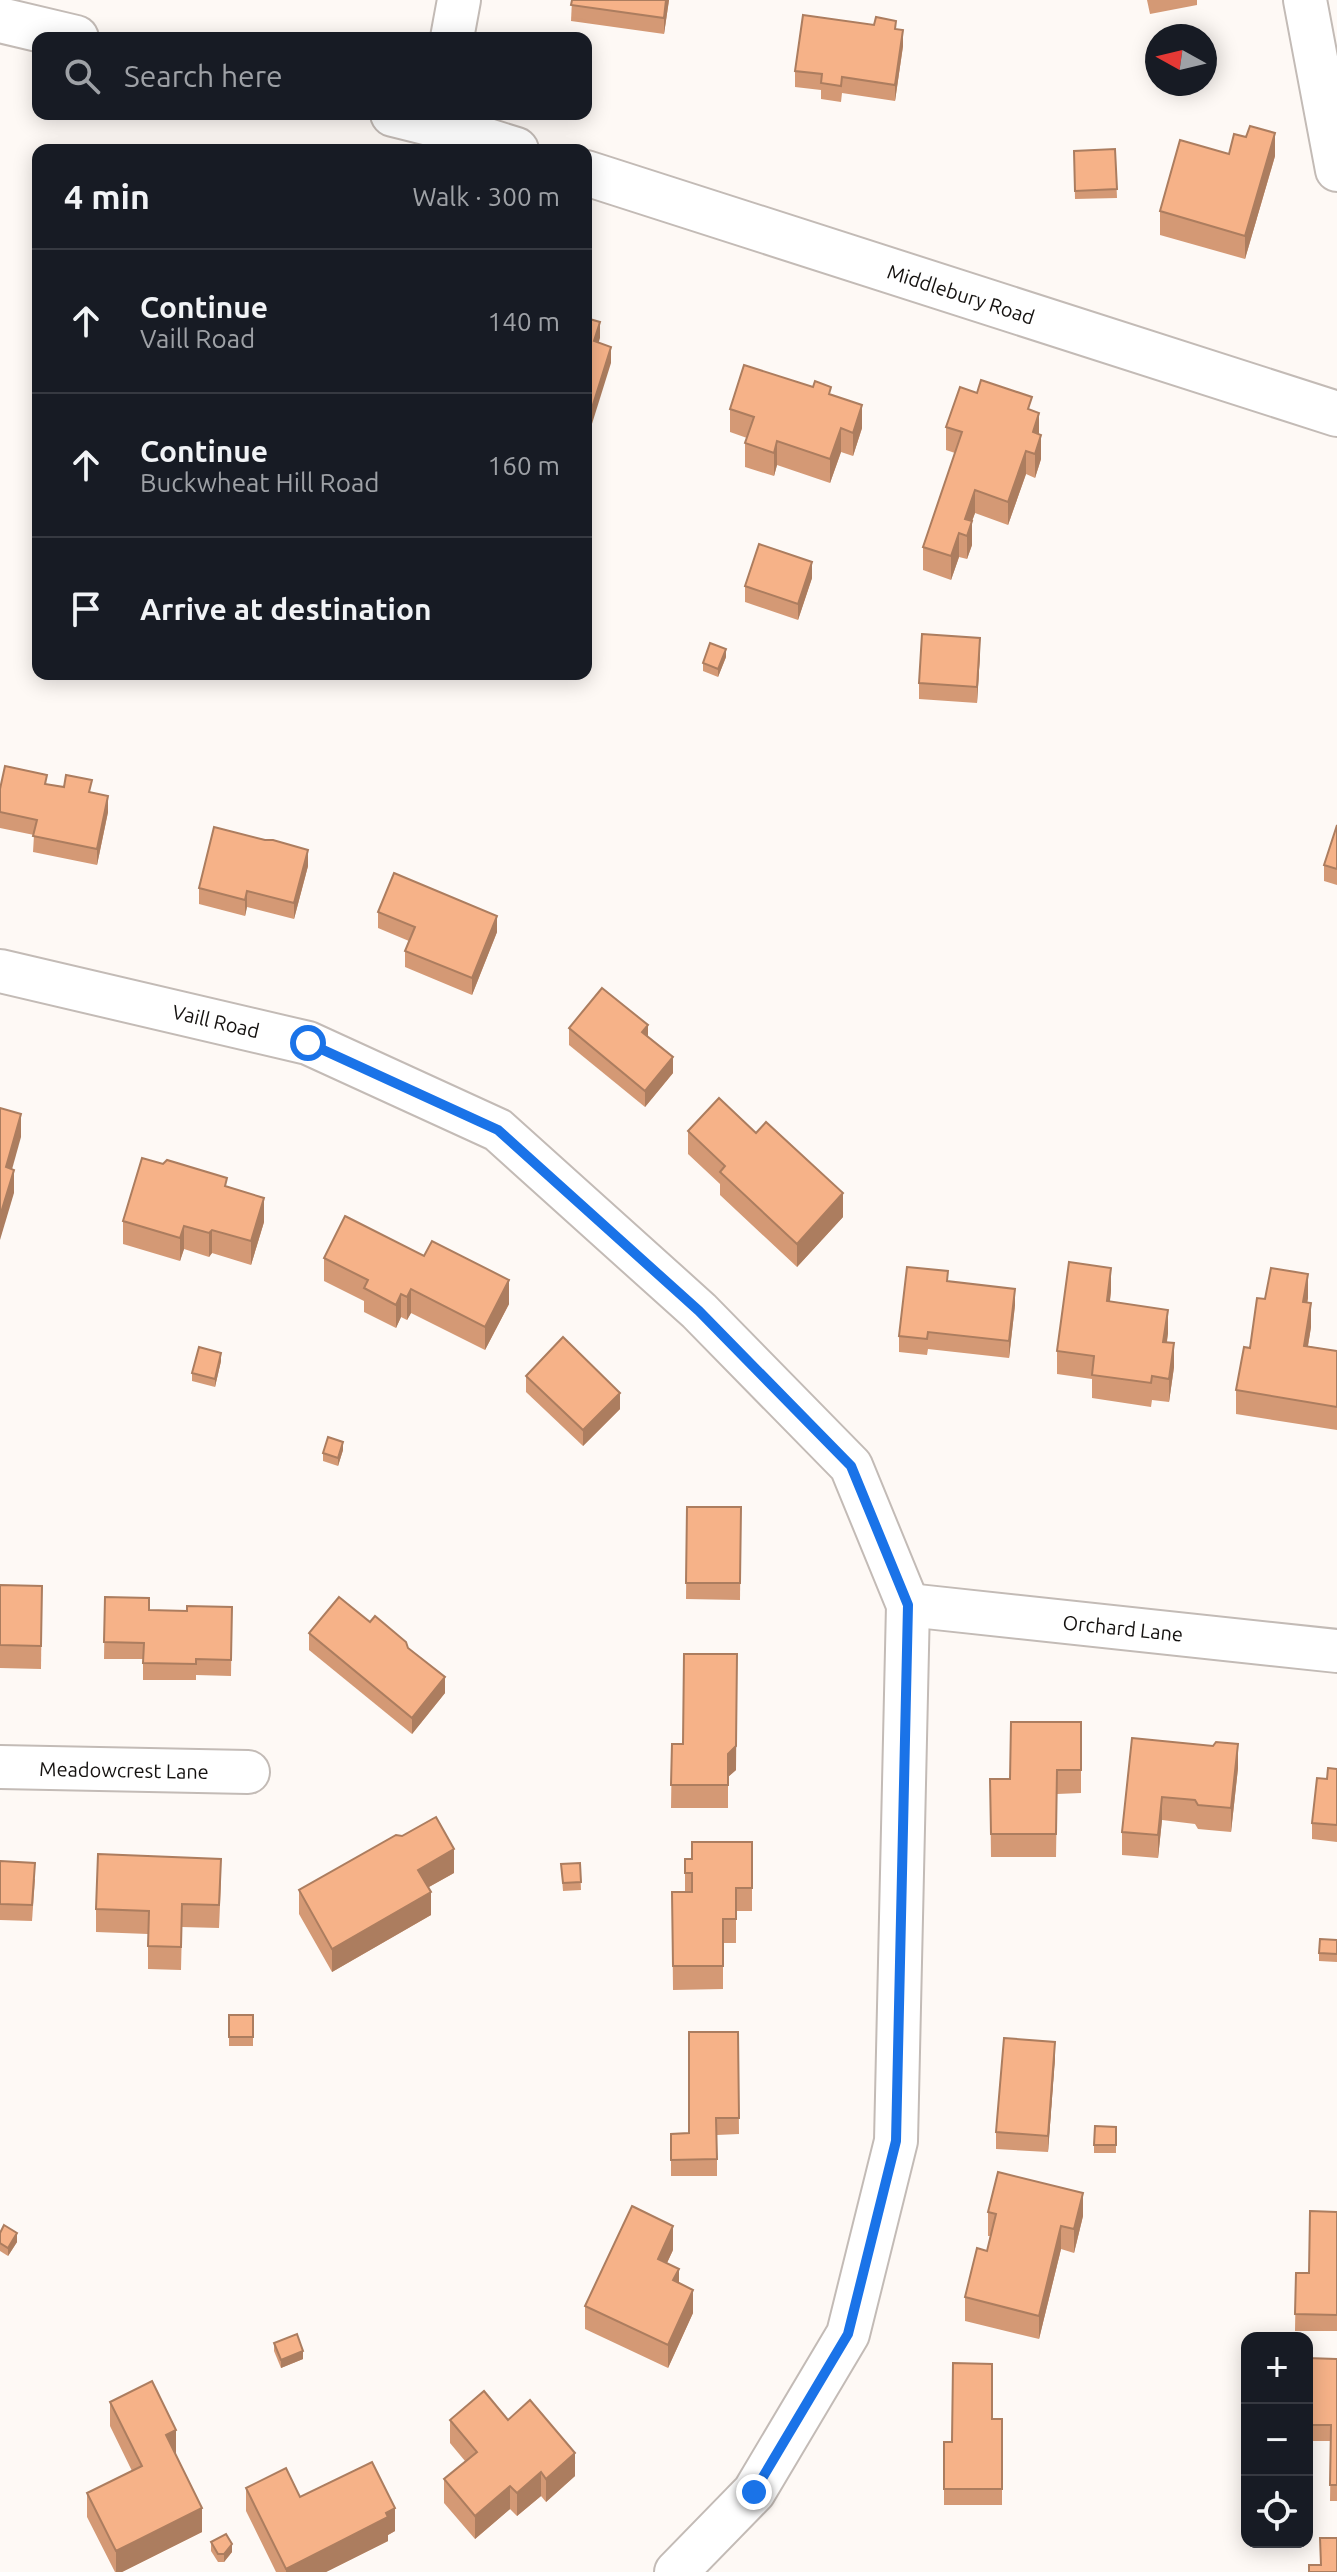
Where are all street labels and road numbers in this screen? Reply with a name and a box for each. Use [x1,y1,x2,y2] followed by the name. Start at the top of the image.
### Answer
[885,259,1037,329] street label: Middlebury Road
[170,1000,262,1042] street label: Vaill Road
[1062,1610,1184,1646] street label: Orchard Lane
[39,1757,209,1783] street label: Meadowcrest Lane

